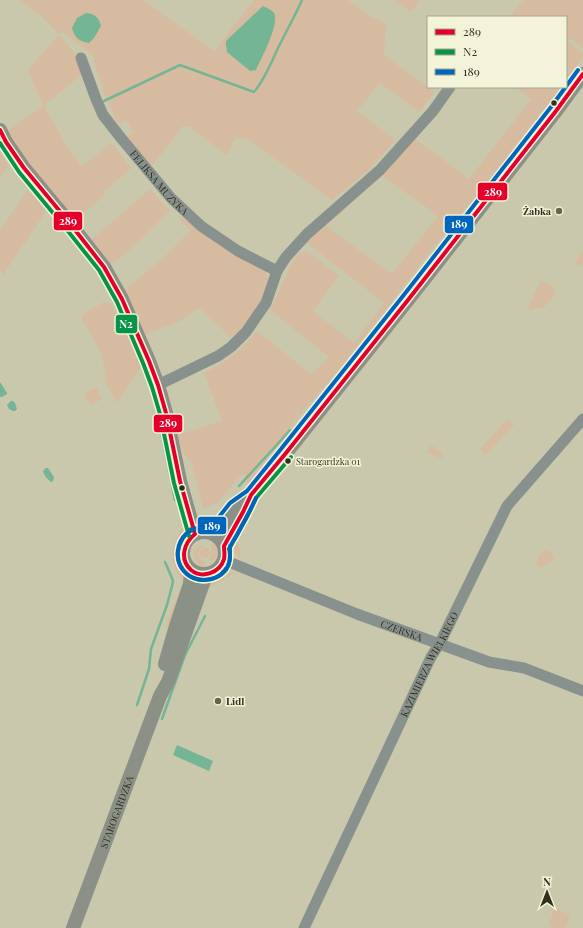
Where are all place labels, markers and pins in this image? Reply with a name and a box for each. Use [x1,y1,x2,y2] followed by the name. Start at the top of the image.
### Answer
[549,98,559,108] unlabelled marker
[523,204,552,218] place label: Żabka
[554,206,564,216] marker: Żabka
[296,455,361,467] place label: Starogardzka 01
[283,456,293,466] marker: Starogardzka 01
[177,483,187,493] unlabelled marker
[226,694,244,708] place label: Lidl
[213,696,223,706] marker: Lidl

